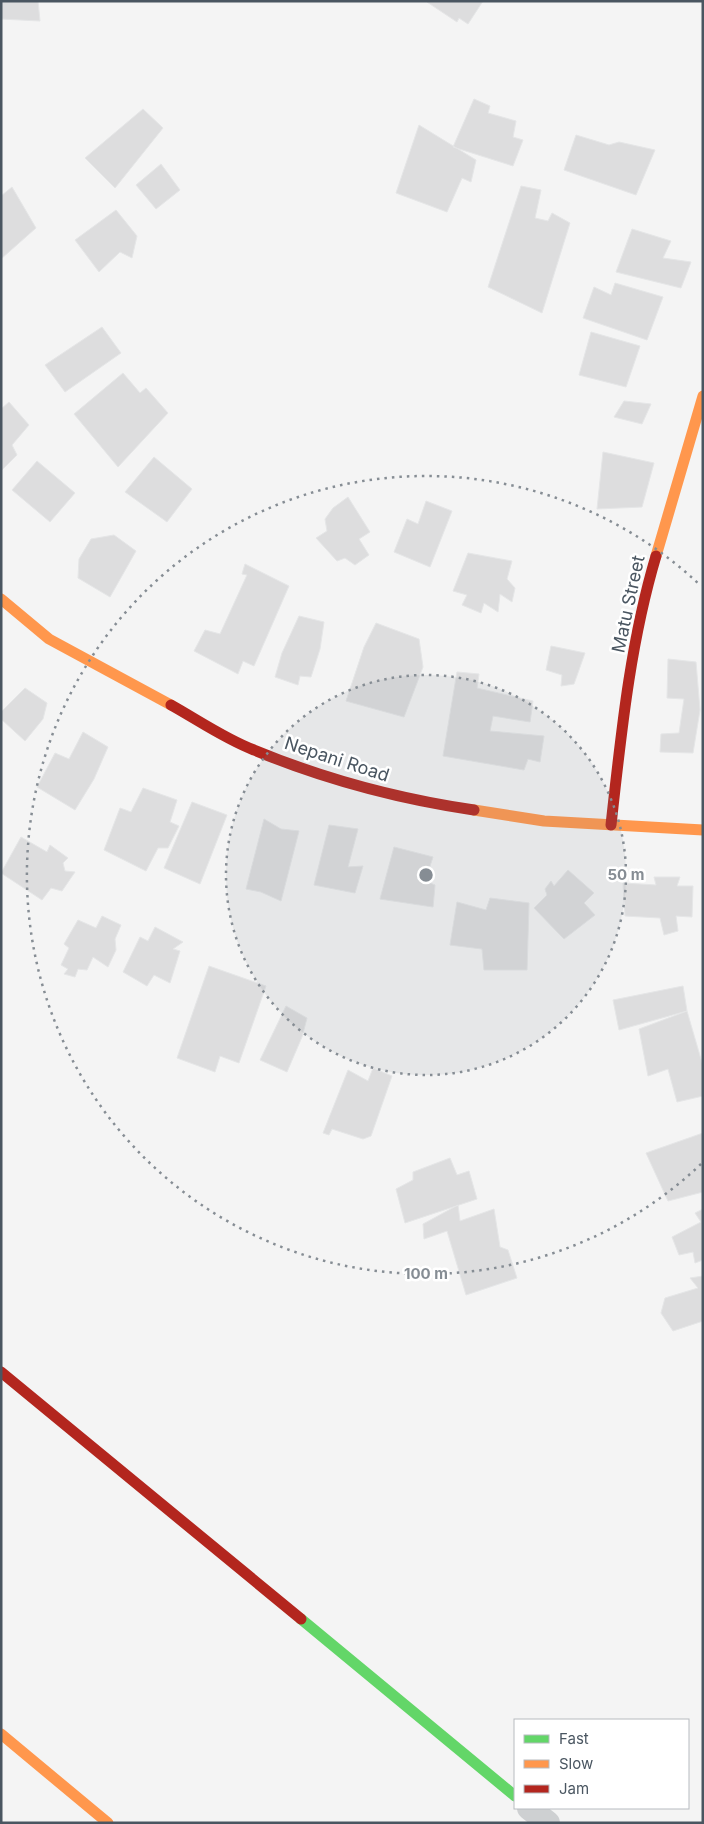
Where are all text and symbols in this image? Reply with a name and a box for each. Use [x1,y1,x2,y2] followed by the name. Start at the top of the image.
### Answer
[607,553,649,654] street label: Matu Street
[282,732,392,786] street label: Nepani Road
[608,865,644,884] text: 50 m
[417,866,435,884] centre of rings
[404,1264,448,1283] text: 100 m
[514,1719,689,1809] legend
[559,1729,589,1748] text: Fast
[559,1754,593,1773] text: Slow
[559,1779,589,1798] text: Jam

